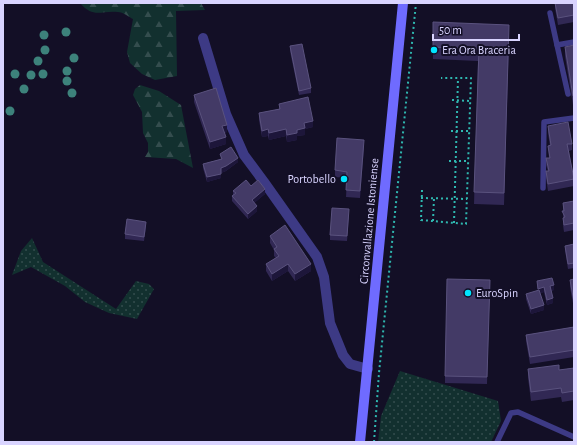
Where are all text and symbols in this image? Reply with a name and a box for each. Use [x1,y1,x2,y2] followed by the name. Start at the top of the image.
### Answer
[433,16,519,42] scale bar
[439,24,462,36] text: 50 m
[442,44,516,56] place label: Era Ora Braceria
[429,45,439,55] marker: Era Ora Braceria
[358,158,380,284] street label: Circonvallazione Istoniense
[288,173,336,185] place label: Portobello
[339,174,349,184] marker: Portobello
[476,287,518,299] place label: EuroSpin
[463,288,473,298] marker: EuroSpin

